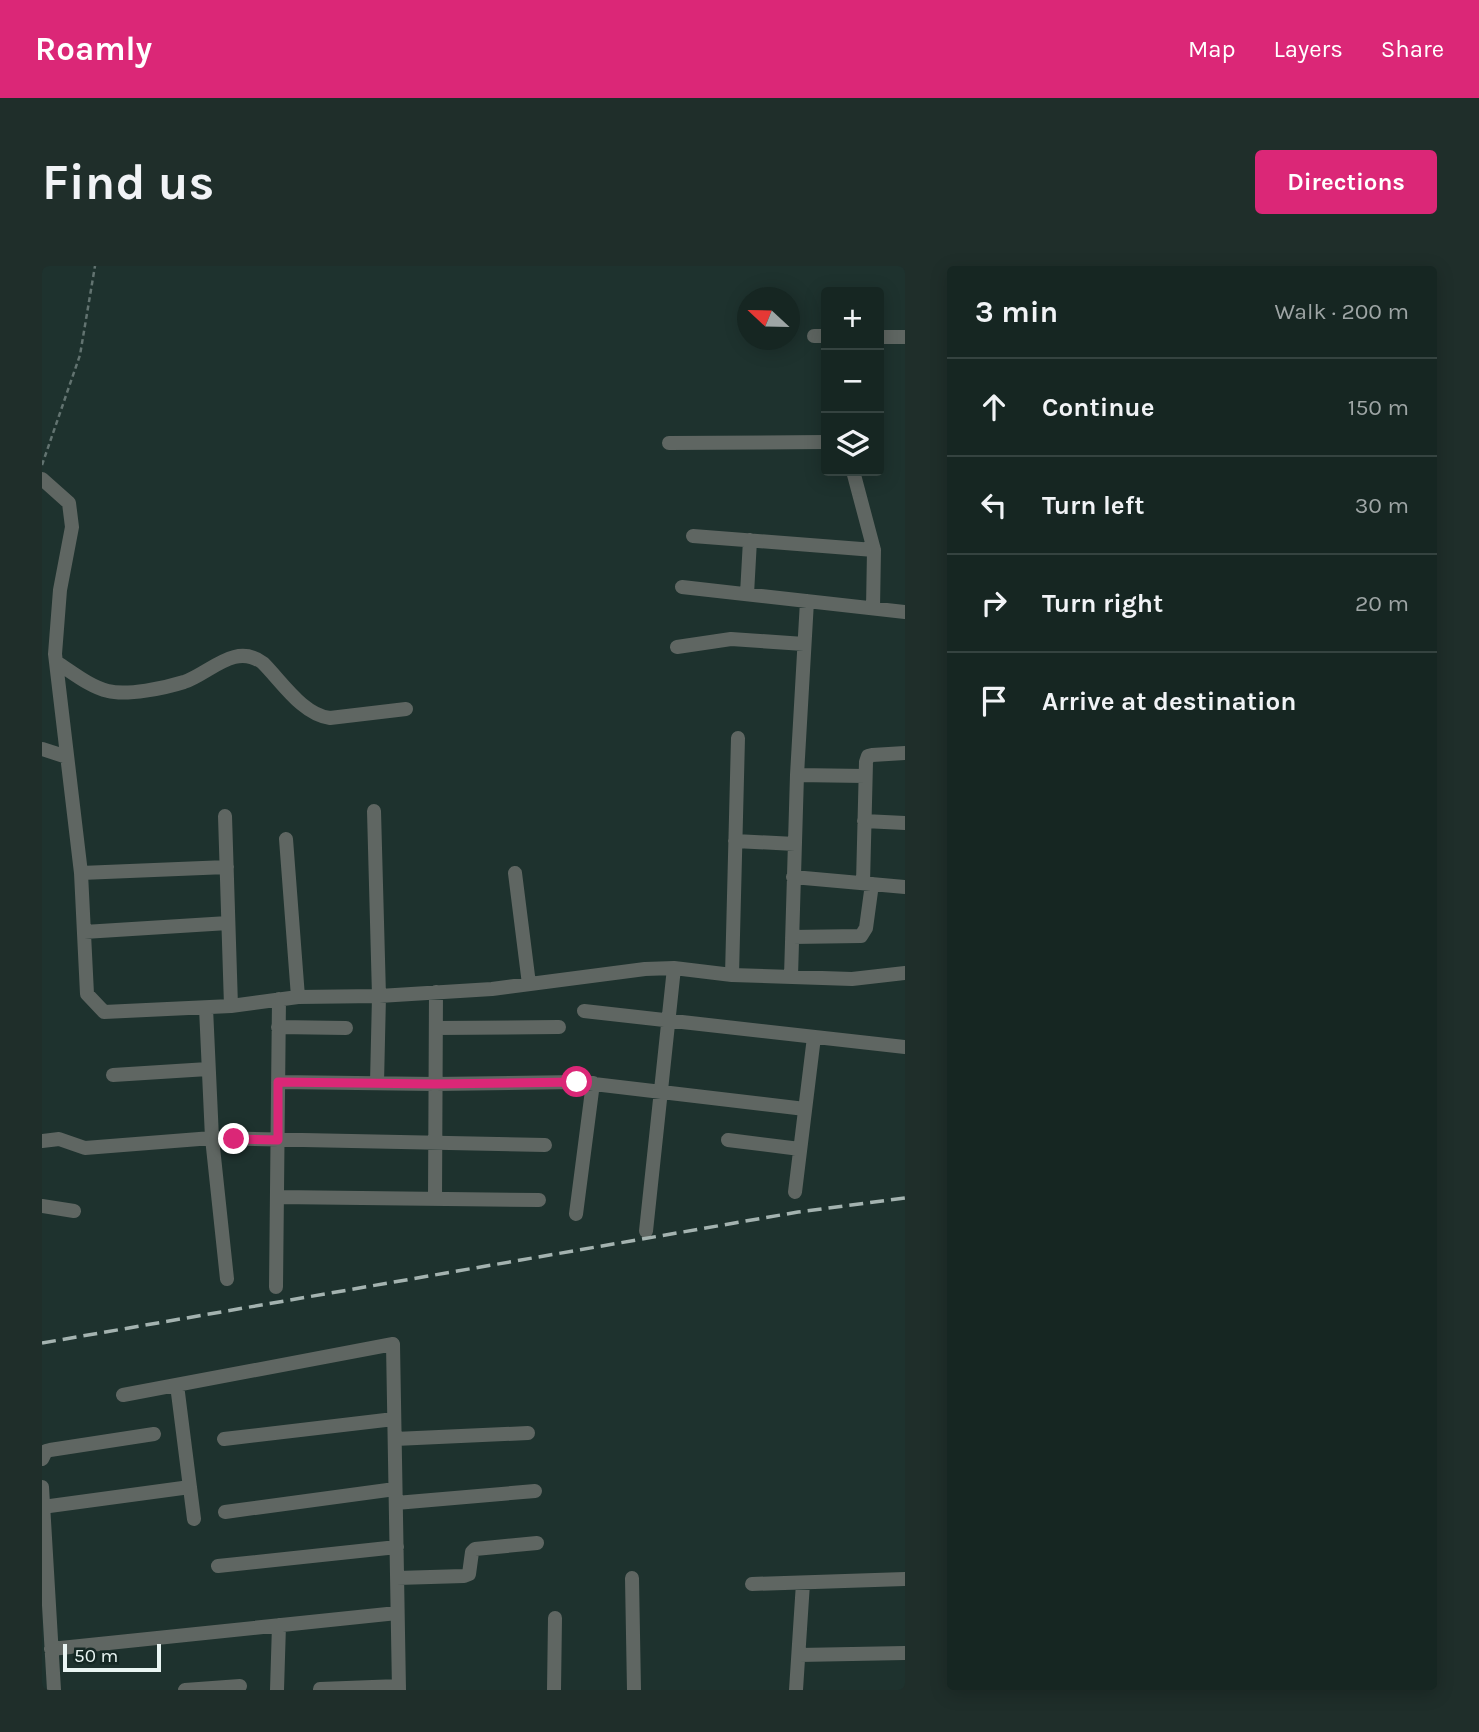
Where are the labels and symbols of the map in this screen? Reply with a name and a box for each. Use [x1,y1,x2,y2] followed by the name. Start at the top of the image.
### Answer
[737,287,800,350] north arrow
[561,1066,592,1097] route start
[218,1123,249,1154] route end
[63,1641,161,1673] scale bar

